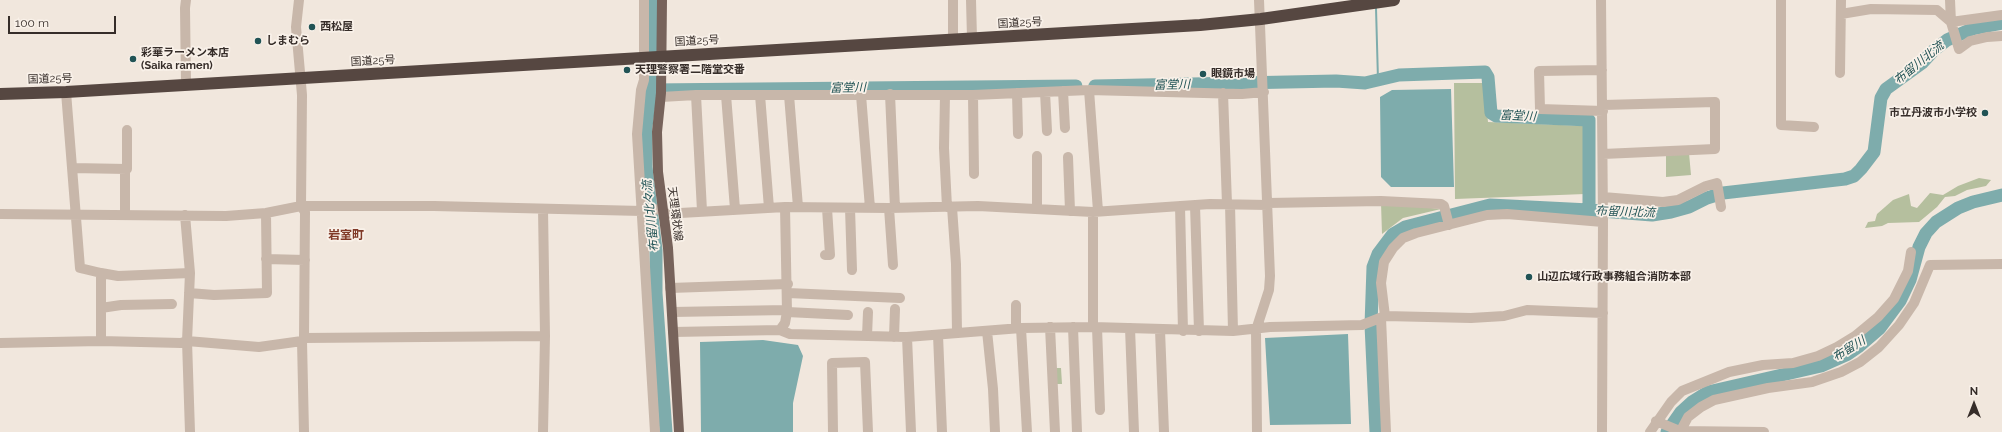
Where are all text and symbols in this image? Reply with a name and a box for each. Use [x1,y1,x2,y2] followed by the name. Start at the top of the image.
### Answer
[10,8,118,34] scale bar
[997,15,1043,31] street label: 国道25号
[15,16,49,30] text: 100 m
[320,20,353,34] place label: 西松屋
[307,22,317,32] marker: 西松屋
[674,33,720,49] street label: 国道25号
[266,34,310,48] place label: しまむら
[253,36,263,46] marker: しまむら
[1891,39,1947,87] water label: 布留川北流
[141,46,229,72] place label: 彩華ラーメン本店 (Saika ramen)
[350,53,396,69] street label: 国道25号
[128,54,138,64] marker: 彩華ラーメン本店 (Saika ramen)
[635,63,745,77] place label: 天理警察署二階堂交番
[622,65,632,75] marker: 天理警察署二階堂交番
[1211,67,1255,81] place label: 眼鏡市場
[1198,69,1208,79] marker: 眼鏡市場
[27,72,73,86] street label: 国道25号
[1154,77,1190,93] water label: 富堂川
[830,80,866,96] water label: 富堂川
[1889,106,1977,120] place label: 市立丹波市小学校
[1500,108,1536,124] water label: 富堂川
[1980,108,1990,118] marker: 市立丹波市小学校
[640,179,662,253] water label: 布留川北々流
[665,186,685,242] street label: 天理環状線
[1595,204,1655,220] water label: 布留川北流
[328,228,364,242] district label: 岩室町
[1537,270,1691,284] place label: 山辺広域行政事務組合消防本部
[1524,272,1534,282] marker: 山辺広域行政事務組合消防本部
[1830,333,1868,365] water label: 布留川
[1954,384,1994,424] north arrow
[1970,385,1978,398] text: N

